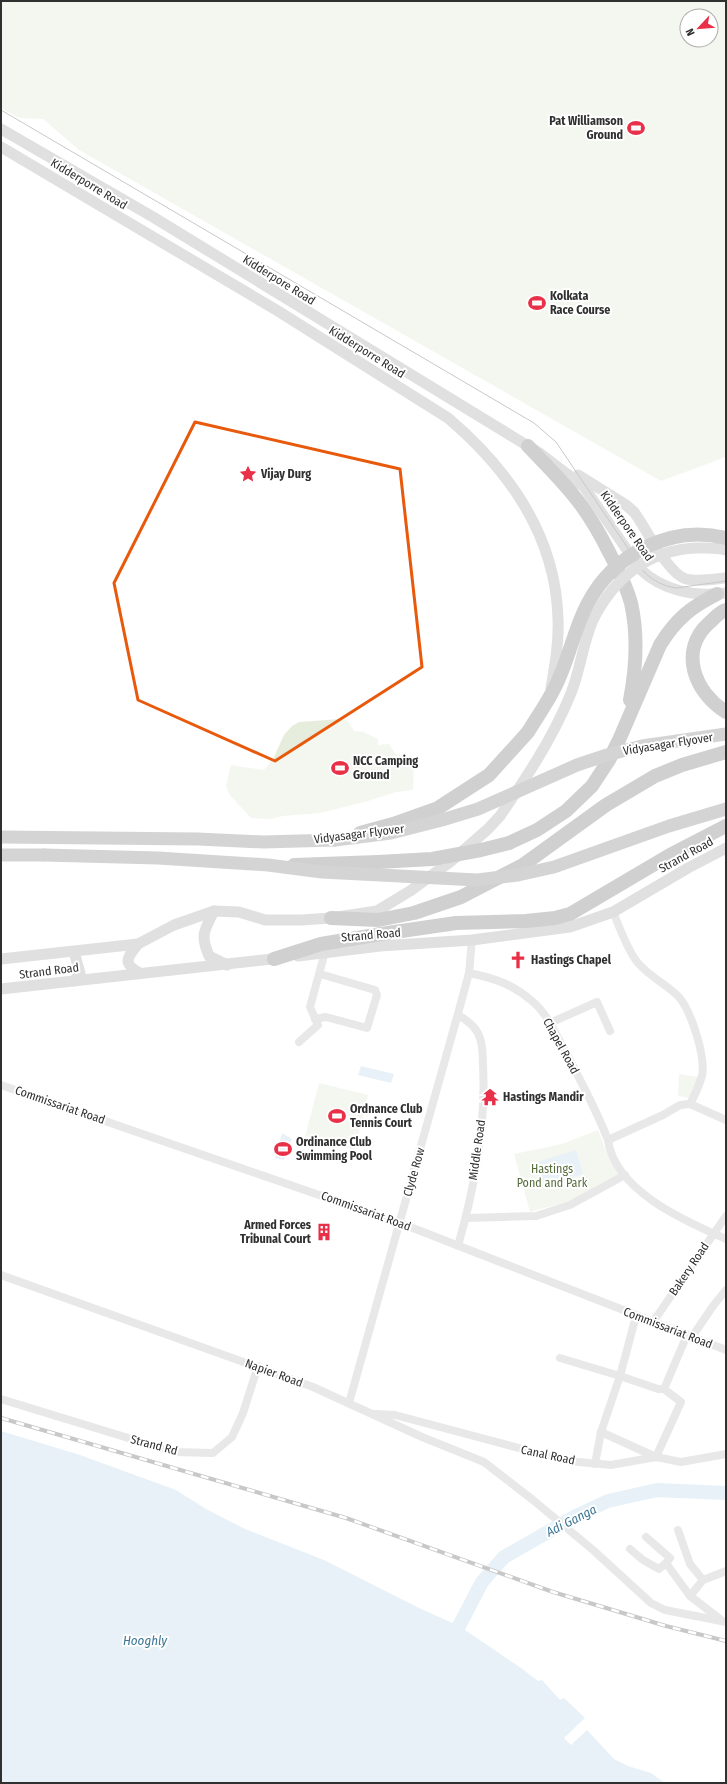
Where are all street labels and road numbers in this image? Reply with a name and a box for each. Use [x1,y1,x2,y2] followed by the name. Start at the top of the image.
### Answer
[48,156,130,212] street label: Kidderporre Road
[240,252,318,308] street label: Kidderpore Road
[327,323,407,381] street label: Kidderporre Road
[598,488,656,564] street label: Kidderpore Road
[622,730,715,758] street label: Vidyasagar Flyover
[313,821,406,846] street label: Vidyasagar Flyover
[656,834,716,876] street label: Strand Road
[340,925,402,945] street label: Strand Road
[18,960,80,982] street label: Strand Road
[540,1016,582,1076] street label: Chapel Road
[13,1083,107,1127] street label: Commissariat Road
[466,1119,488,1181] street label: Middle Road
[400,1146,428,1198] street label: Clyde Row
[319,1188,413,1234] street label: Commissariat Road
[666,1240,712,1298] street label: Bakery Road
[621,1305,715,1351] street label: Commissariat Road
[243,1356,305,1390] street label: Napier Road
[129,1432,179,1458] street label: Strand Rd
[520,1442,576,1468] street label: Canal Road

